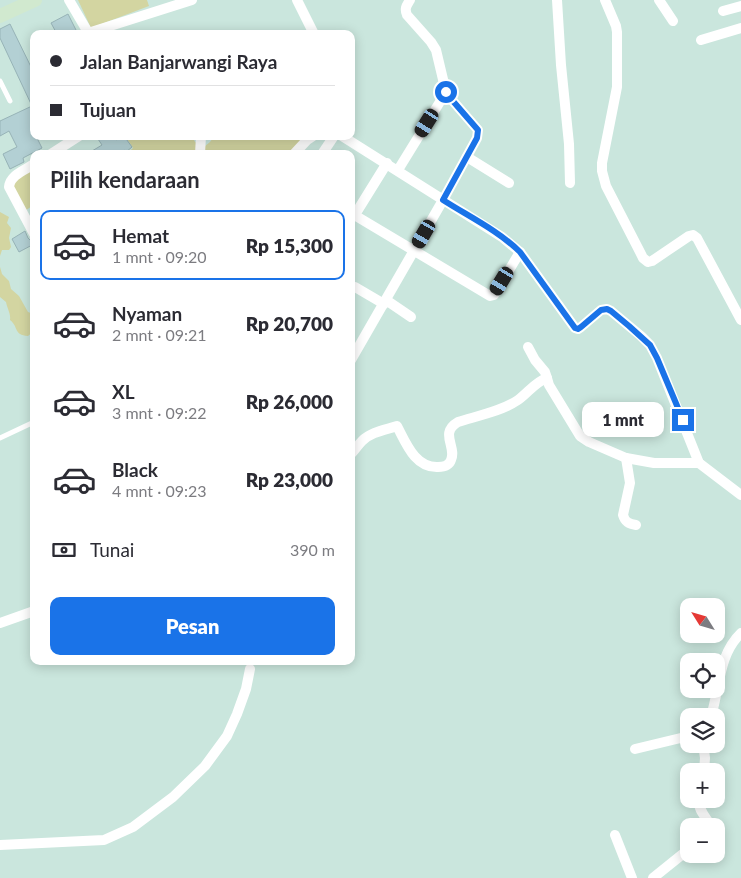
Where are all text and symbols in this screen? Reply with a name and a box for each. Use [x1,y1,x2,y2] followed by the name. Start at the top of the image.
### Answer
[80,50,277,73] text: Jalan Banjarwangi Raya
[435,81,457,103] route start
[80,98,136,121] text: Tujuan
[412,106,441,140] car
[50,166,200,193] text: Pilih kendaraan
[410,217,437,251] car
[52,223,97,268] icon: car
[112,224,169,247] text: Hemat
[246,234,333,257] text: Rp 15,300
[112,247,207,266] text: 1 mnt · 09:20
[487,264,516,298] car
[52,301,97,346] icon: car
[112,302,182,325] text: Nyaman
[246,312,333,335] text: Rp 20,700
[112,325,207,344] text: 2 mnt · 09:21
[52,379,97,424] icon: car
[112,380,135,403] text: XL
[246,390,333,413] text: Rp 26,000
[583,402,666,438] callout: 1 mnt
[112,403,207,422] text: 3 mnt · 09:22
[672,409,694,431] route end
[602,410,644,429] text: 1 mnt
[52,457,97,502] icon: car
[112,458,158,481] text: Black
[246,468,333,491] text: Rp 23,000
[112,481,207,500] text: 4 mnt · 09:23
[50,536,78,564] icon: cash
[90,538,134,561] text: Tunai
[290,540,335,559] text: 390 m
[50,597,335,655] button: Pesan
[680,598,725,642] north arrow
[680,598,725,863] map controls
[680,653,725,698] button: locate
[680,708,725,753] button: layers
[680,763,725,808] button: +
[680,818,725,863] button: −

